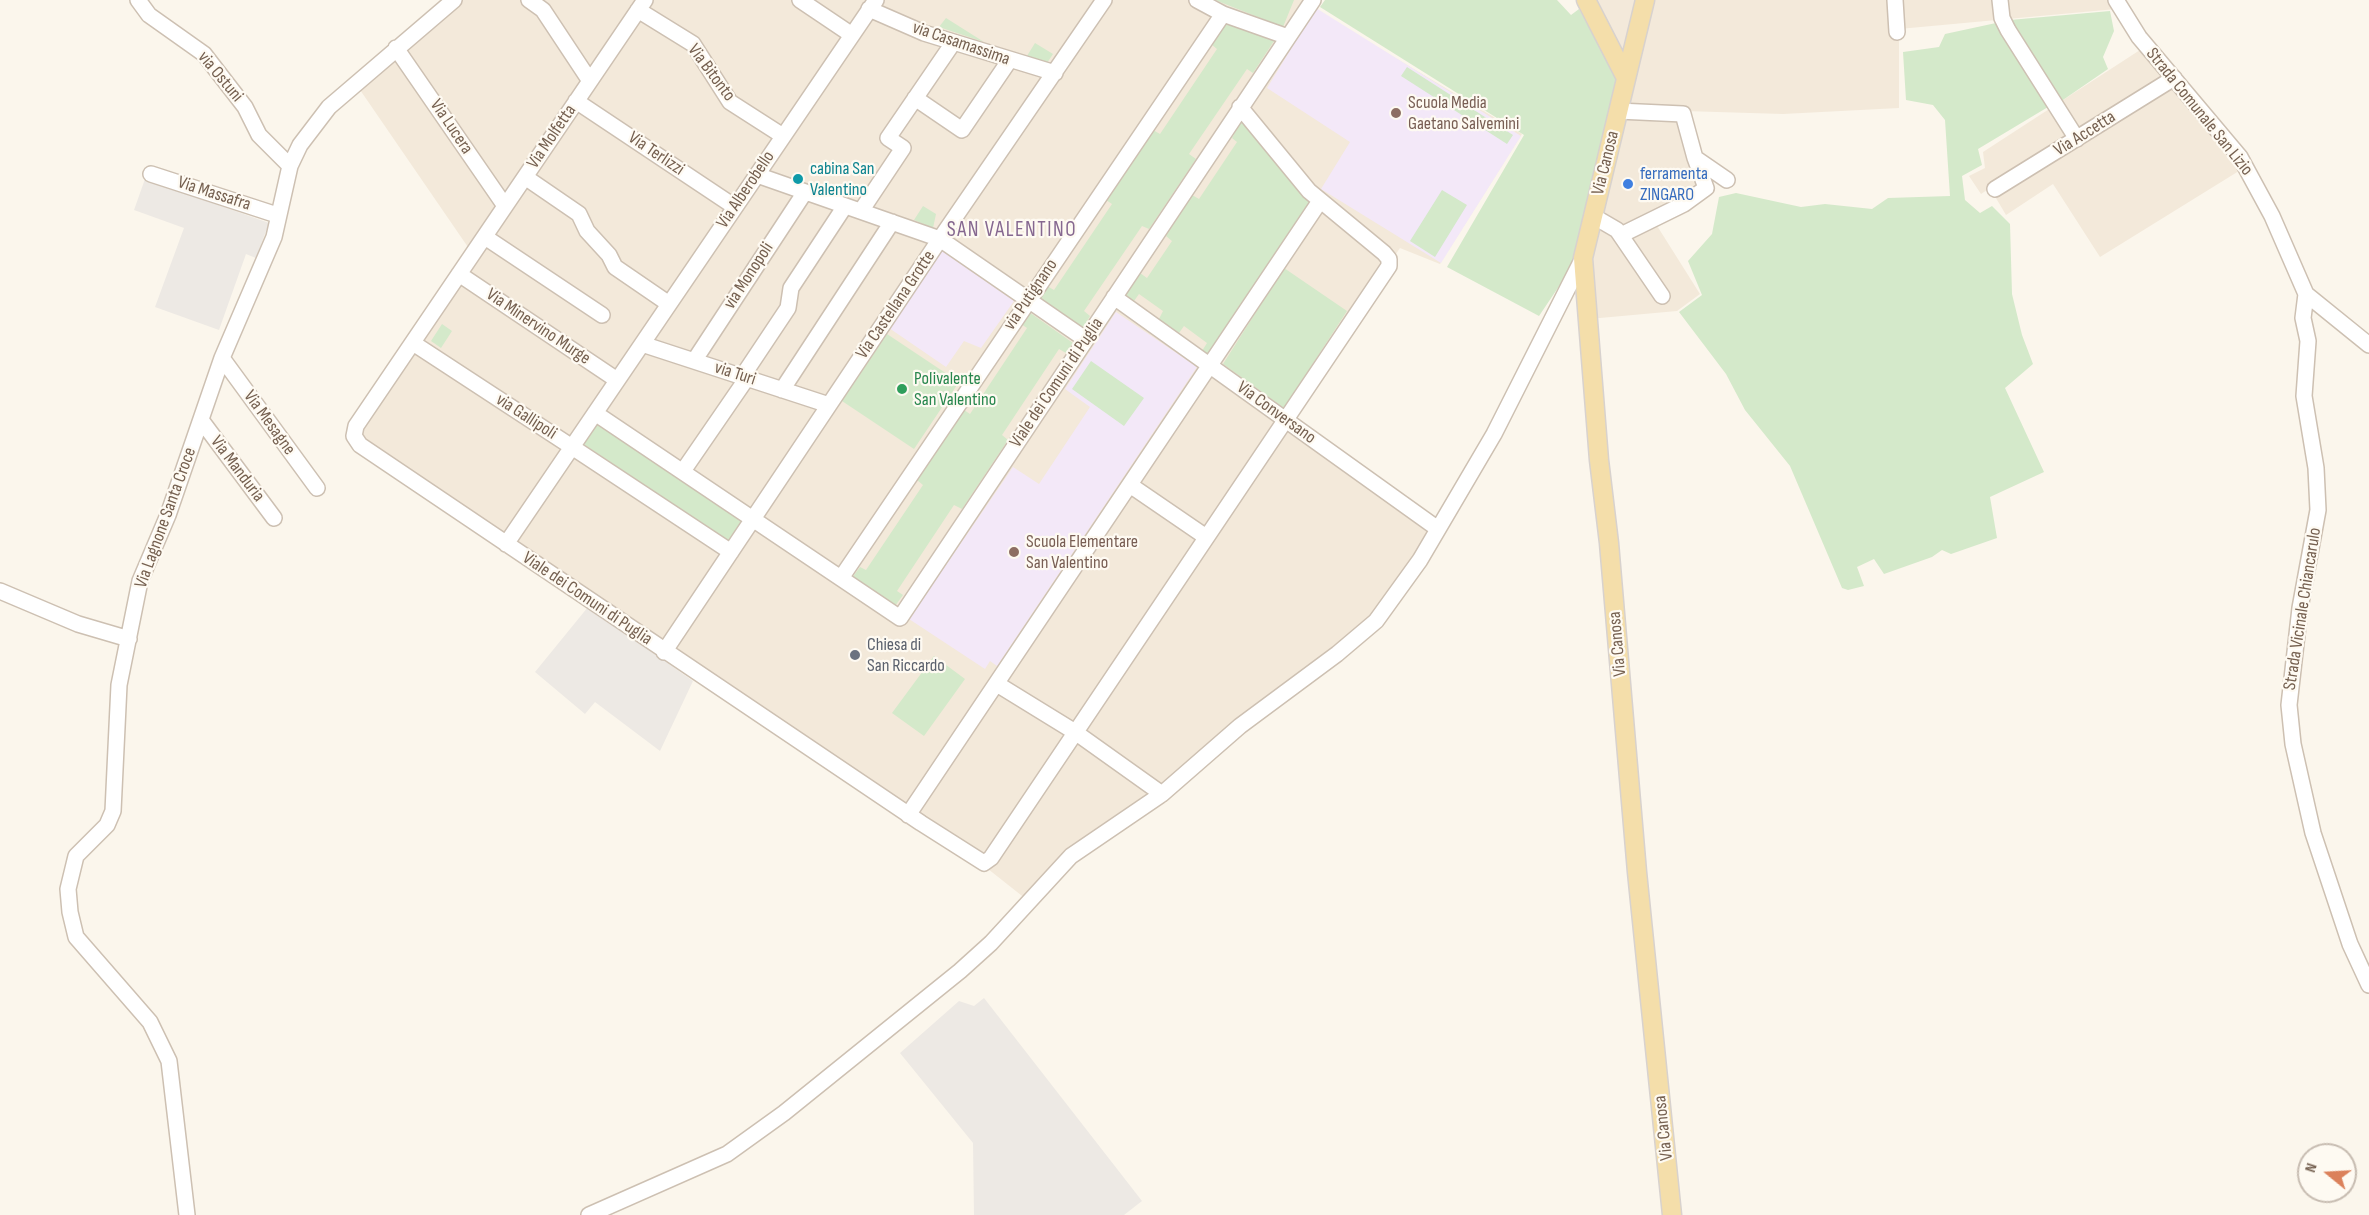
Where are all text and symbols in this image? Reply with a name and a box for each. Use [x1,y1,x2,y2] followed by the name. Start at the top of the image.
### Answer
[909,17,1013,71] street label: via Casamassima
[682,40,740,106] street label: Via Bitonto
[2141,44,2257,180] street label: Strada Comunale San Lizio
[193,47,247,107] street label: via Ostuni
[1408,92,1519,134] place label: Scuola Media Gaetano Salvemini
[425,95,477,159] street label: Via Lucera
[523,101,581,173] street label: Via Molfetta
[1389,106,1403,120] marker: Scuola Media Gaetano Salvemini
[2050,107,2120,161] street label: Via Accetta
[624,127,688,181] street label: Via Terlizzi
[1588,129,1624,197] street label: Via Canosa
[712,147,780,233] street label: Via Alberobello
[810,158,875,201] place label: cabina San Valentino
[1640,163,1708,206] place label: ferramenta ZINGARO
[175,172,253,216] street label: Via Massafra
[791,172,805,186] marker: cabina San Valentino
[1621,177,1635,191] marker: ferramenta ZINGARO
[947,218,1077,244] district label: SAN VALENTINO
[719,238,779,314] street label: via Monopoli
[852,247,940,363] street label: Via Castellana Grotte
[999,255,1063,335] street label: via Putignano
[482,284,594,370] street label: Via Minervino Murge
[1006,314,1108,452] street label: Viale dei Comuni di Puglia
[712,357,758,391] street label: via Turi
[914,368,996,410] place label: Polivalente San Valentino
[1232,377,1320,449] street label: Via Conversano
[895,382,909,396] marker: Polivalente San Valentino
[238,386,300,460] street label: Via Mesagne
[491,389,561,445] street label: via Gallipoli
[205,432,269,506] street label: Via Manduria
[131,445,201,591] street label: Via Lagnone Santa Croce
[2279,526,2327,692] street label: Strada Vicinale Chiancarulo
[1026,531,1138,574] place label: Scuola Elementare San Valentino
[1007,545,1021,559] marker: Scuola Elementare San Valentino
[518,548,656,650] street label: Viale dei Comuni di Puglia
[1604,611,1632,677] street label: Via Canosa
[867,634,945,676] place label: Chiesa di San Riccardo
[848,648,862,662] marker: Chiesa di San Riccardo
[1650,1095,1678,1161] street label: Via Canosa
[2297,1143,2357,1203] north arrow
[2301,1161,2322,1175] text: N

